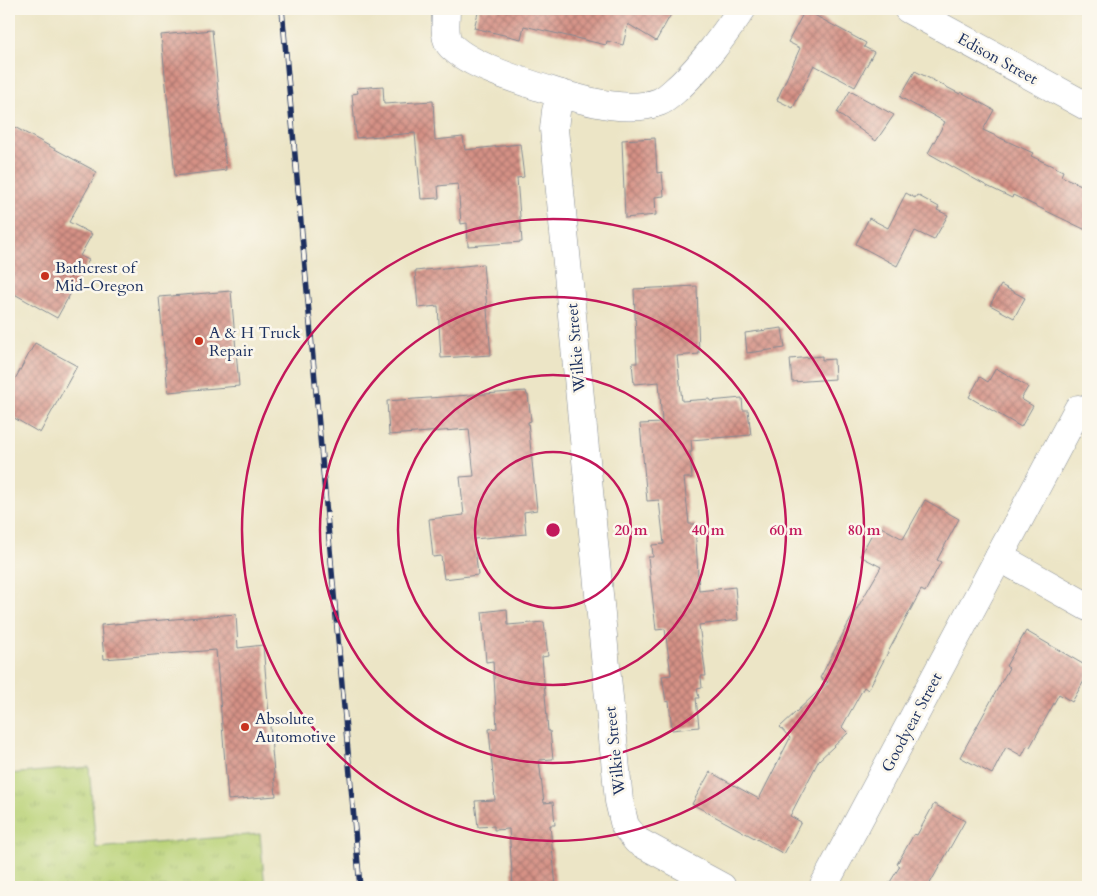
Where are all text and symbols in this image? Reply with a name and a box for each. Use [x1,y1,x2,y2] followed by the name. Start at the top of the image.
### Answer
[953,28,1042,90] street label: Edison Street
[55,257,144,297] place label: Bathcrest of Mid-Oregon
[39,270,51,282] marker: Bathcrest of Mid-Oregon
[561,302,591,394] street label: Wilkie Street
[209,322,301,362] place label: A & H Truck Repair
[193,335,205,347] marker: A & H Truck Repair
[614,520,648,540] text: 20 m
[691,520,725,540] text: 40 m
[769,520,803,540] text: 60 m
[847,520,881,540] text: 80 m
[544,521,562,539] centre of rings
[876,669,947,776] street label: Goodyear Street
[599,705,631,797] street label: Wilkie Street
[255,708,336,748] place label: Absolute Automotive
[239,721,251,733] marker: Absolute Automotive

